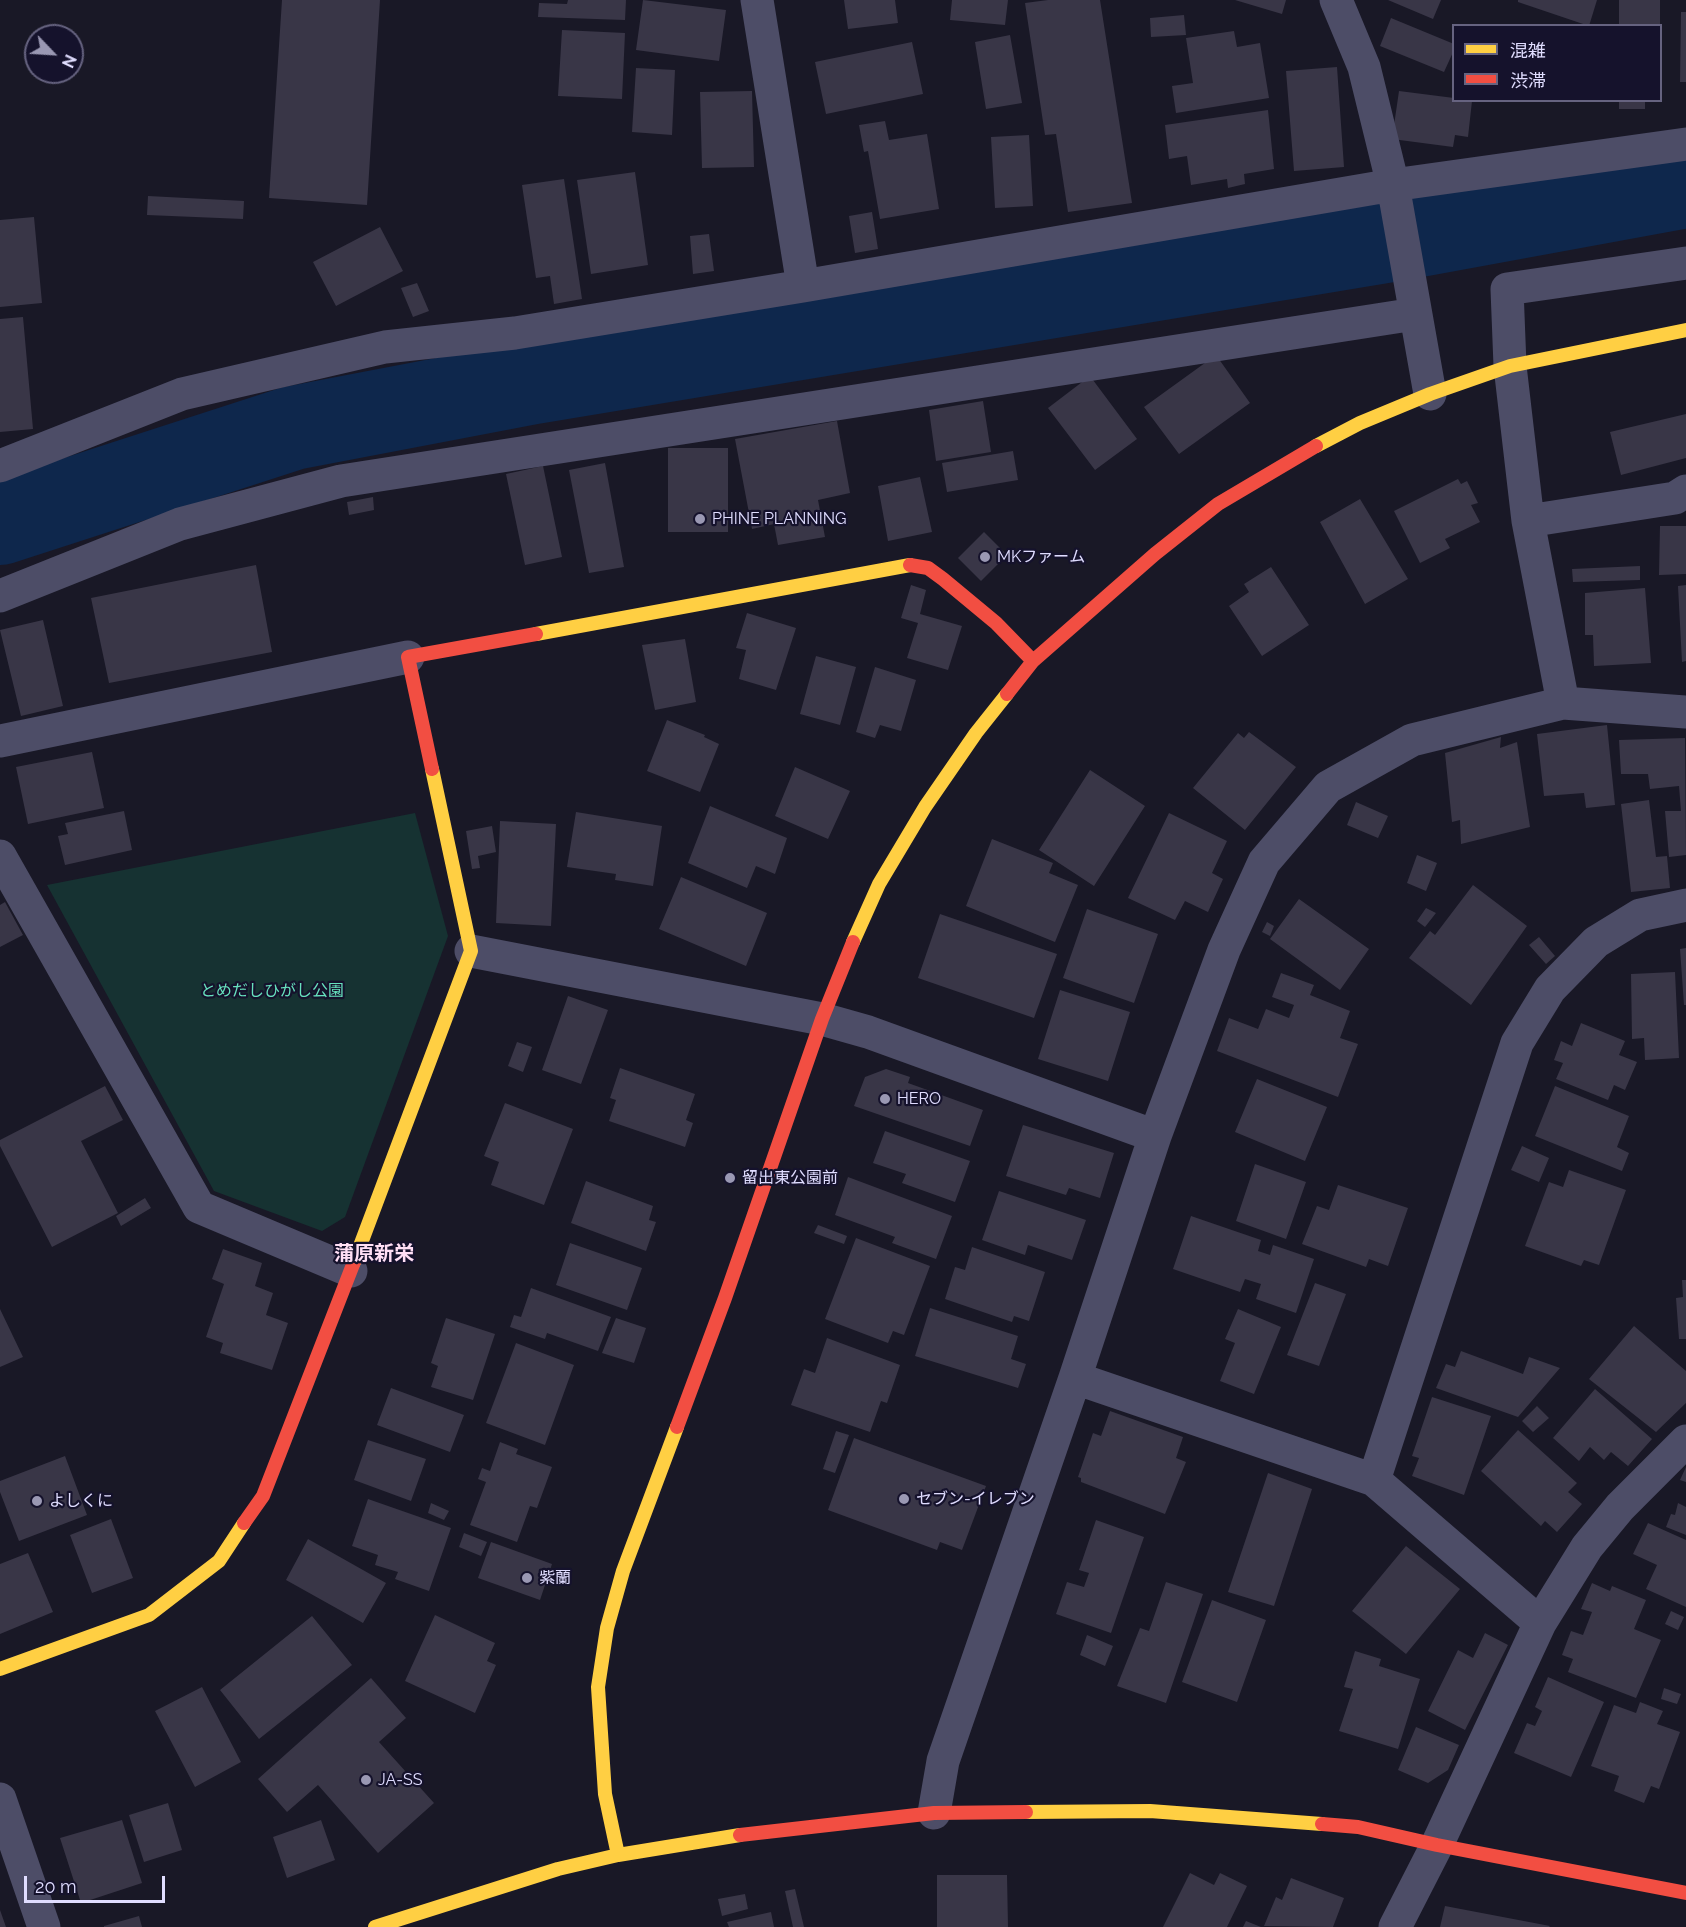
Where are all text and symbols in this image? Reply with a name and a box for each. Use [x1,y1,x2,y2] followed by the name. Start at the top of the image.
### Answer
[24,24,84,84] north arrow
[1452,24,1662,102] legend
[1510,40,1546,61] text: 混雑
[58,51,80,71] text: N
[1510,70,1546,91] text: 渋滞
[712,509,846,529] place label: PHINE PLANNING
[693,512,707,526] marker: PHINE PLANNING
[997,547,1085,567] place label: MKファーム
[978,550,992,564] marker: MKファーム
[200,981,344,1001] park label: とめだしひがし公園
[897,1089,941,1109] place label: HERO
[878,1092,892,1106] marker: HERO
[742,1168,838,1188] place label: 留出東公園前
[723,1171,737,1185] marker: 留出東公園前
[334,1242,414,1266] district label: 蒲原新栄
[916,1489,1035,1509] place label: セブン-イレブン
[49,1491,113,1511] place label: よしくに
[897,1492,911,1506] marker: セブン-イレブン
[30,1494,44,1508] marker: よしくに
[539,1568,571,1588] place label: 紫蘭
[520,1571,534,1585] marker: 紫蘭
[378,1770,422,1790] place label: JA-SS
[359,1773,373,1787] marker: JA-SS
[27,1864,168,1902] scale bar
[35,1876,77,1897] text: 20 m

